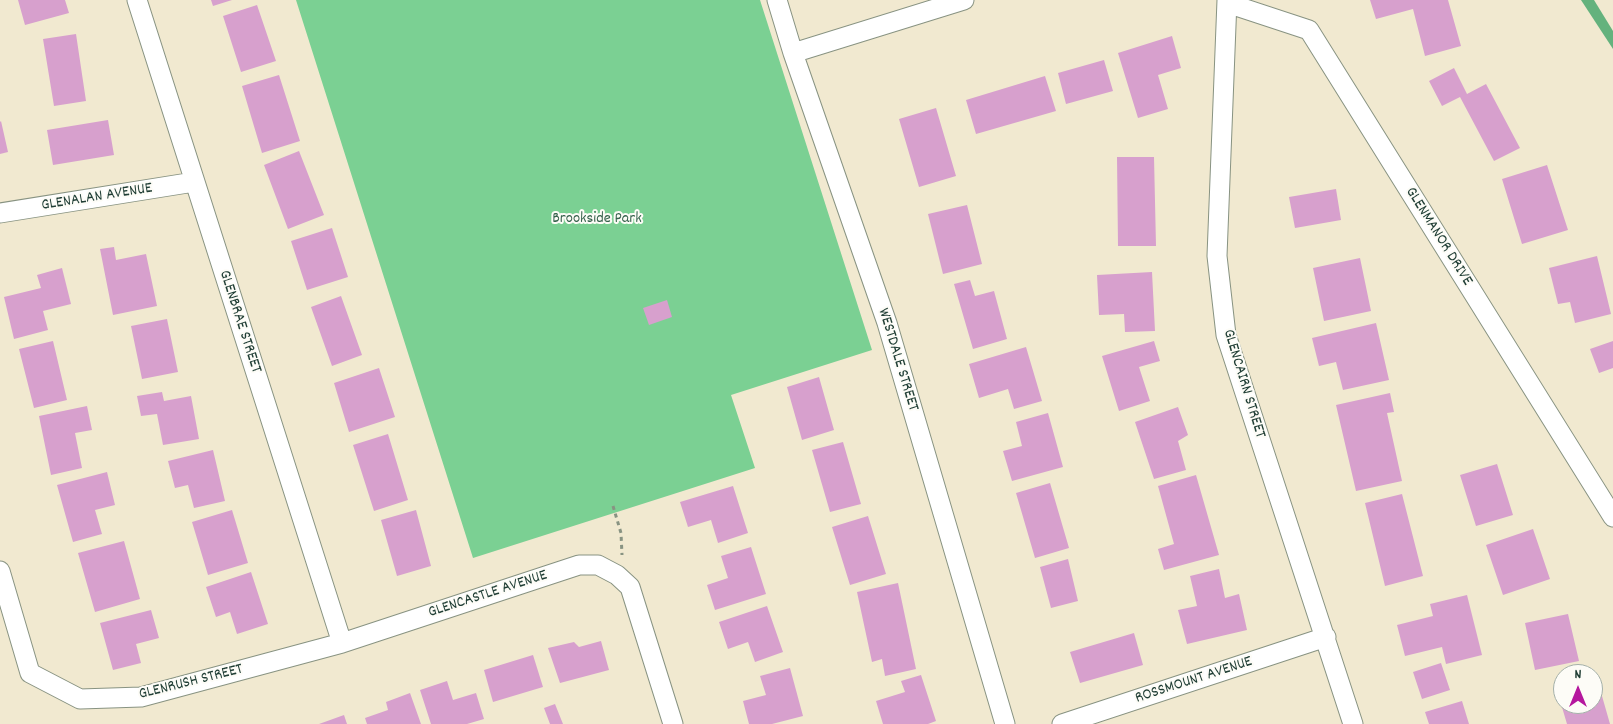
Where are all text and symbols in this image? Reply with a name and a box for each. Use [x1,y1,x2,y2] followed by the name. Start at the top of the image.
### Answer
[40,180,154,216] street label: GLENALAN AVENUE
[1400,184,1476,290] street label: GLENMANOR DRIVE
[552,210,642,230] park label: Brookside Park
[213,268,265,376] street label: GLENBRAE STREET
[872,306,922,414] street label: WESTDALE STREET
[1217,327,1269,441] street label: GLENCAIRN STREET
[426,567,550,623] street label: GLENCASTLE AVENUE
[1133,653,1255,709] street label: ROSSMOUNT AVENUE
[137,661,245,705] street label: GLENRUSH STREET
[1553,664,1603,714] north arrow
[1575,665,1581,685] text: N

